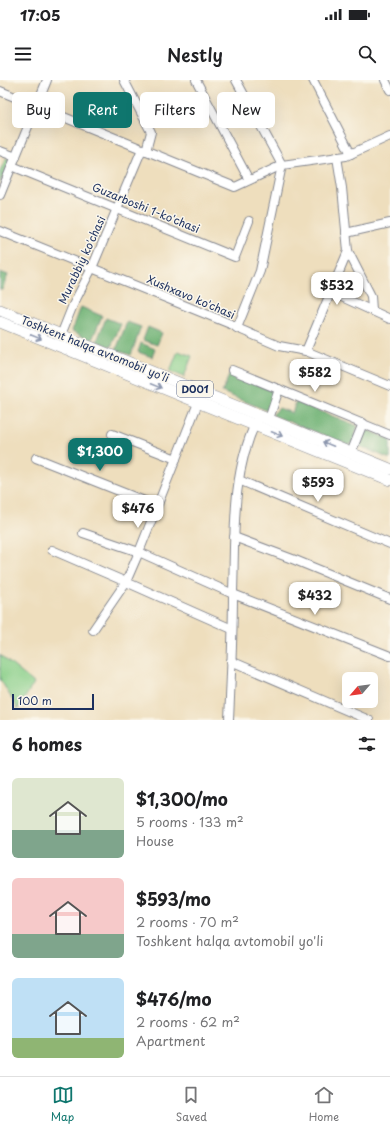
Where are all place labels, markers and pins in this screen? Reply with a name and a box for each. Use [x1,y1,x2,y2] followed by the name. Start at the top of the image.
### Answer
[313,272,361,306] pin: $532
[291,359,339,393] pin: $582
[67,438,133,472] pin: $1,300
[294,469,342,503] pin: $593
[114,495,162,529] pin: $476
[291,582,339,616] pin: $432

